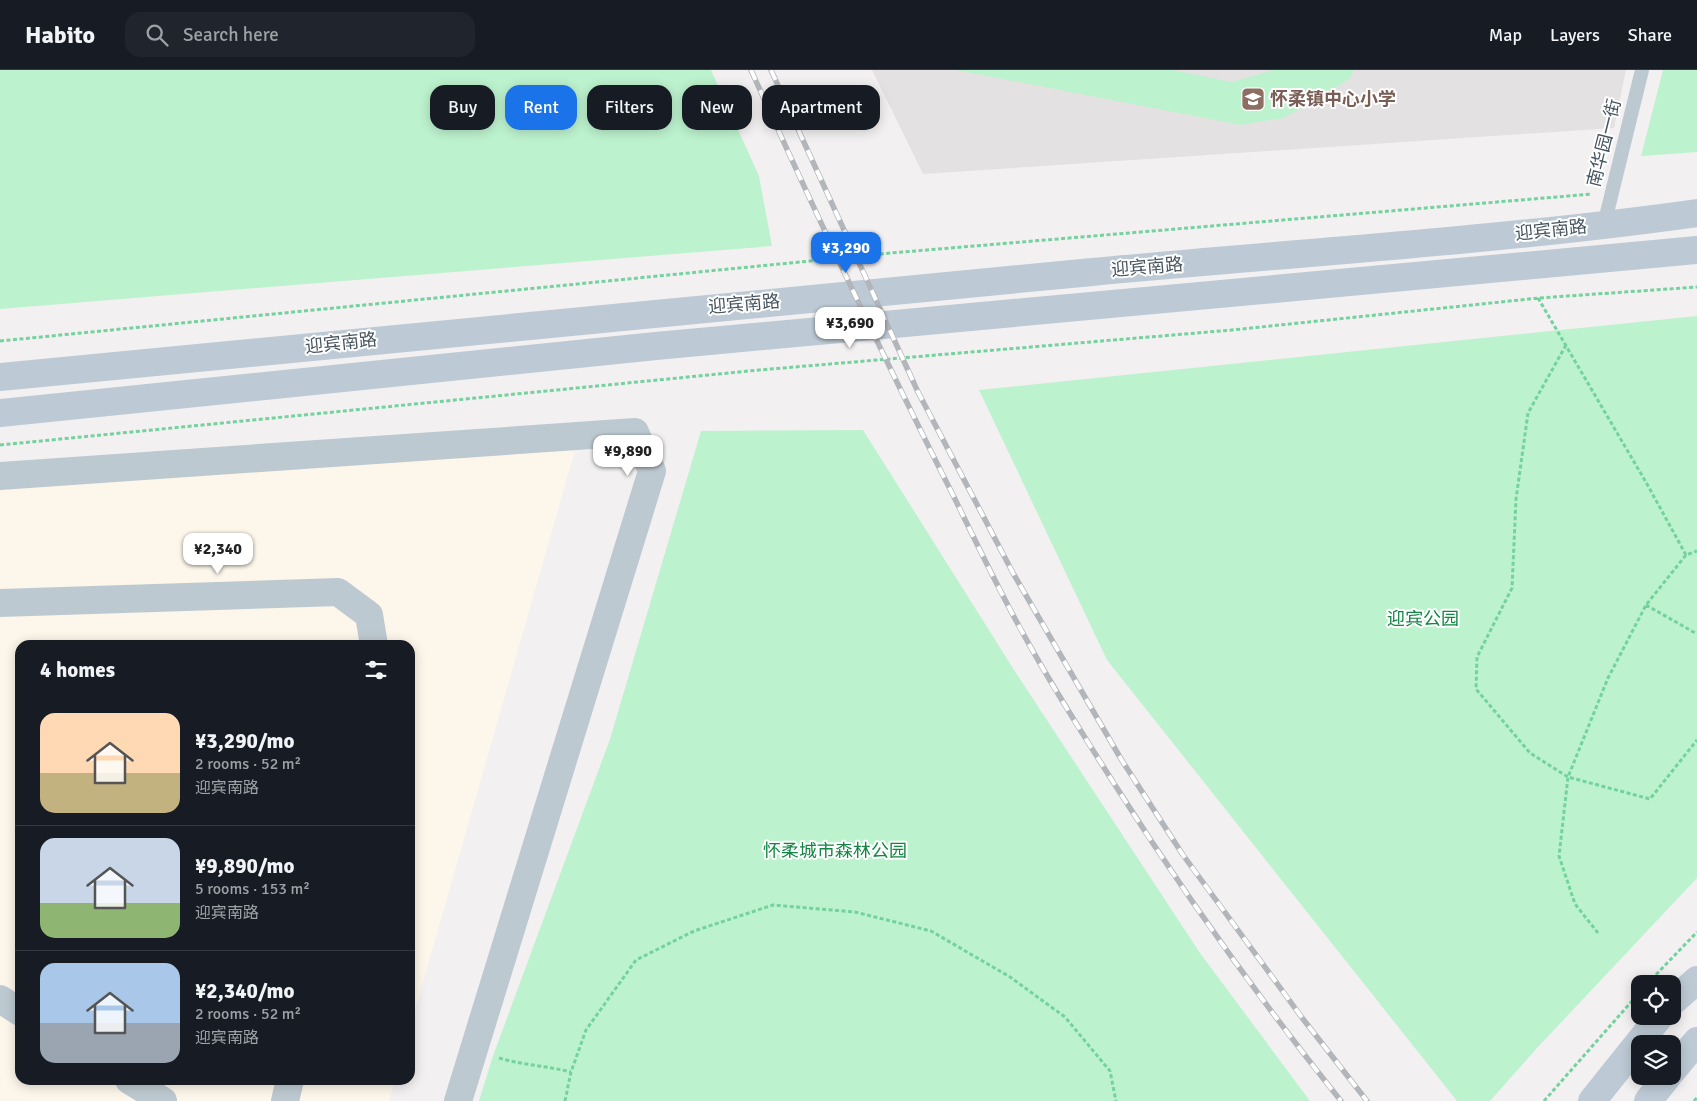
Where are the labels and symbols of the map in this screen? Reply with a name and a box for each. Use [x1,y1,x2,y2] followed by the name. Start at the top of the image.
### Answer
[1240,86,1266,112] school or university icon: 怀柔镇中心小学
[1270,88,1396,110] place label: 怀柔镇中心小学
[1582,97,1626,189] street label: 南华园一街
[1514,215,1588,245] street label: 迎宾南路
[805,232,887,274] pin: ¥3,290
[1110,253,1184,281] street label: 迎宾南路
[707,290,781,318] street label: 迎宾南路
[809,306,891,349] pin: ¥3,690
[304,328,378,358] street label: 迎宾南路
[587,434,669,477] pin: ¥9,890
[177,532,259,575] pin: ¥2,340
[1387,608,1459,630] park label: 迎宾公园
[763,840,907,862] park label: 怀柔城市森林公园

